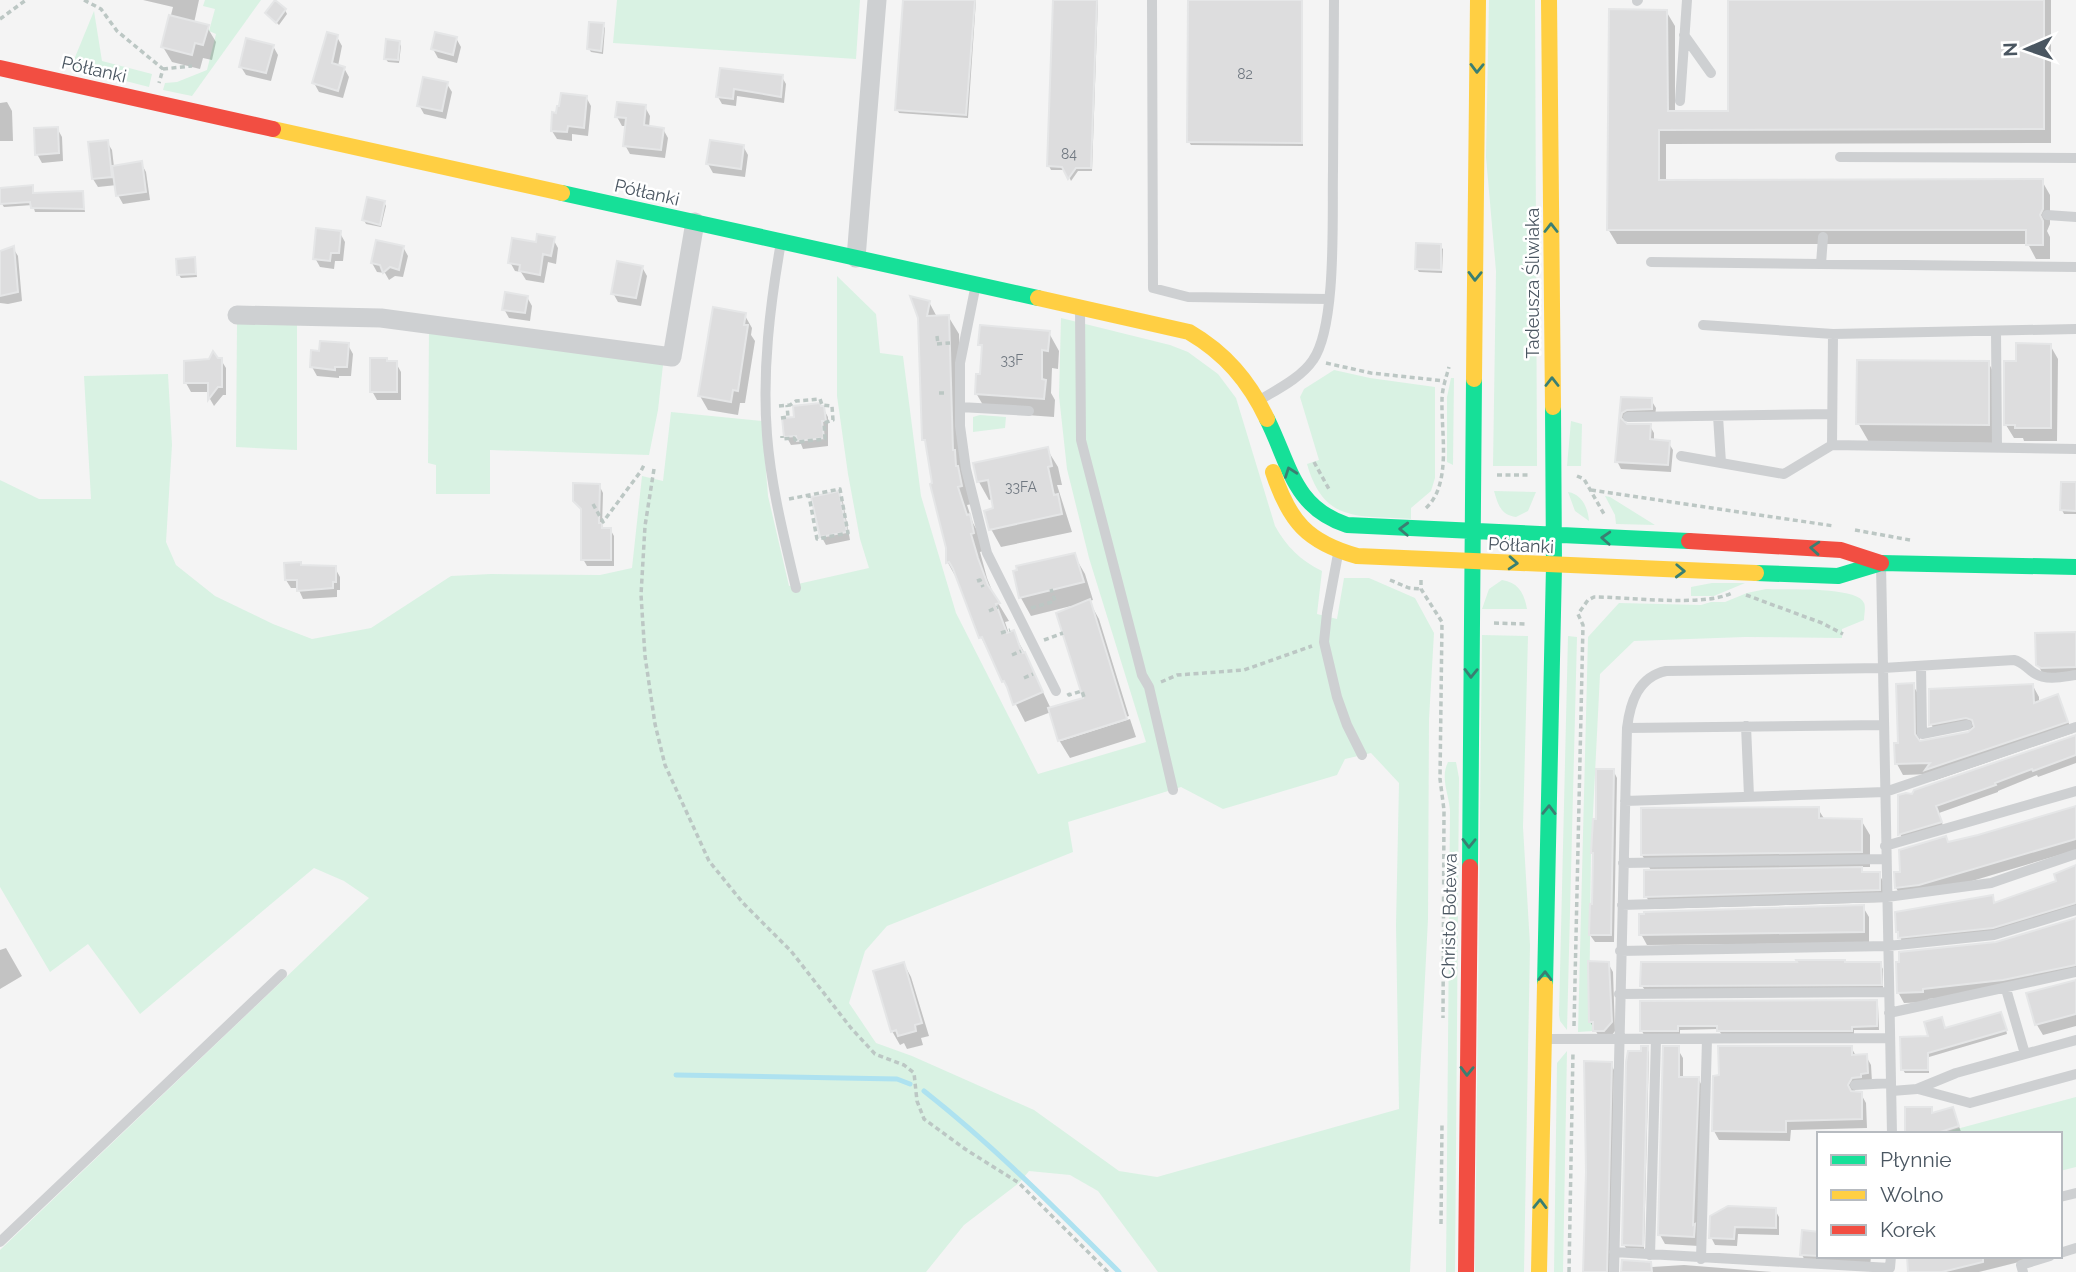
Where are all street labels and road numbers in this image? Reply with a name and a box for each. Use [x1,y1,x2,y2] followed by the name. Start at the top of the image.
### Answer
[59,51,129,87] street label: Półłanki
[612,174,682,210] street label: Półłanki
[1521,208,1543,358] street label: Tadeusza Śliwiaka
[1487,533,1555,557] street label: Półłanki
[1437,853,1461,979] street label: Christo Botewa

